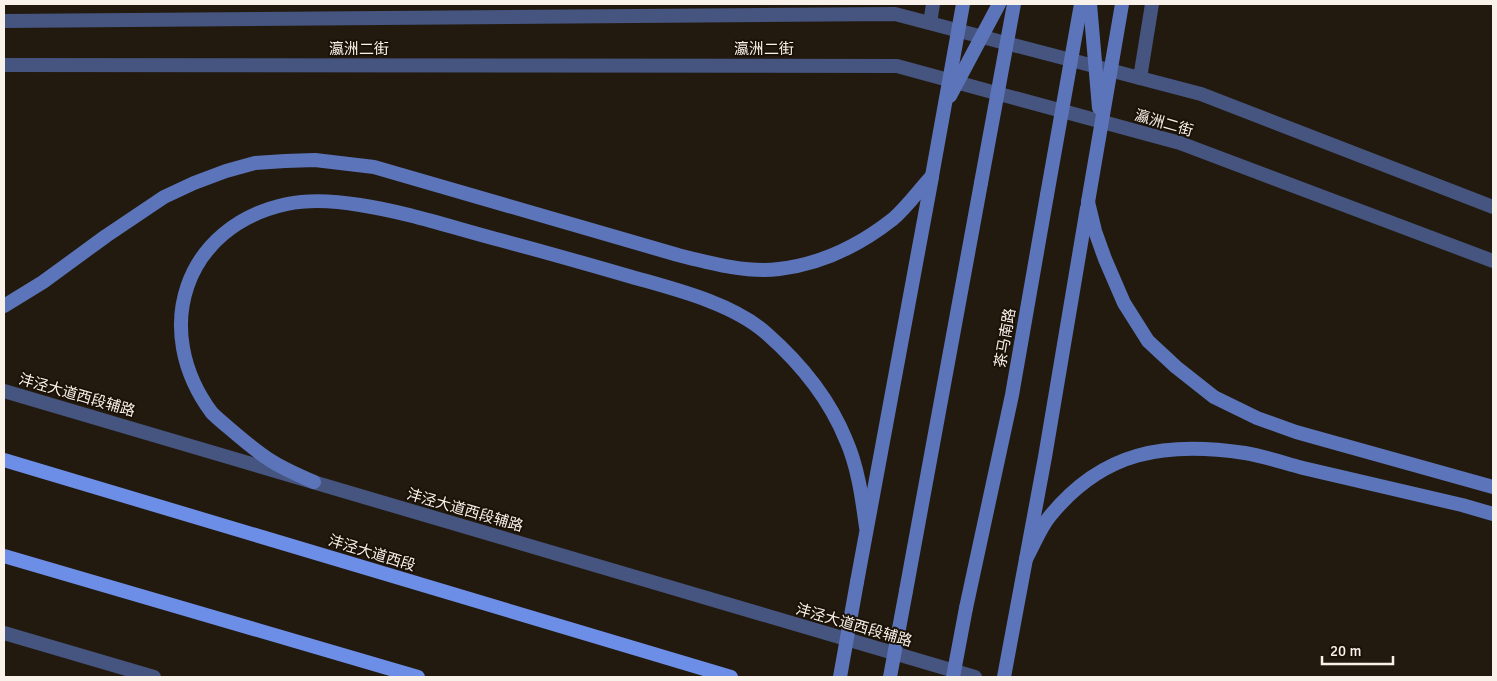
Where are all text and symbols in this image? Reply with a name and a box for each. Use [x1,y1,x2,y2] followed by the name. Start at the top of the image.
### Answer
[329,40,389,58] street label: 瀛洲二街
[734,40,794,58] street label: 瀛洲二街
[1133,106,1195,140] street label: 瀛洲二街
[991,307,1019,369] street label: 茶马南路
[17,370,137,420] street label: 沣泾大道西段辅路
[405,485,525,535] street label: 沣泾大道西段辅路
[326,531,418,575] street label: 沣泾大道西段
[794,600,914,650] street label: 沣泾大道西段辅路
[1322,634,1393,666] scale bar
[1330,642,1361,660] text: 20 m

